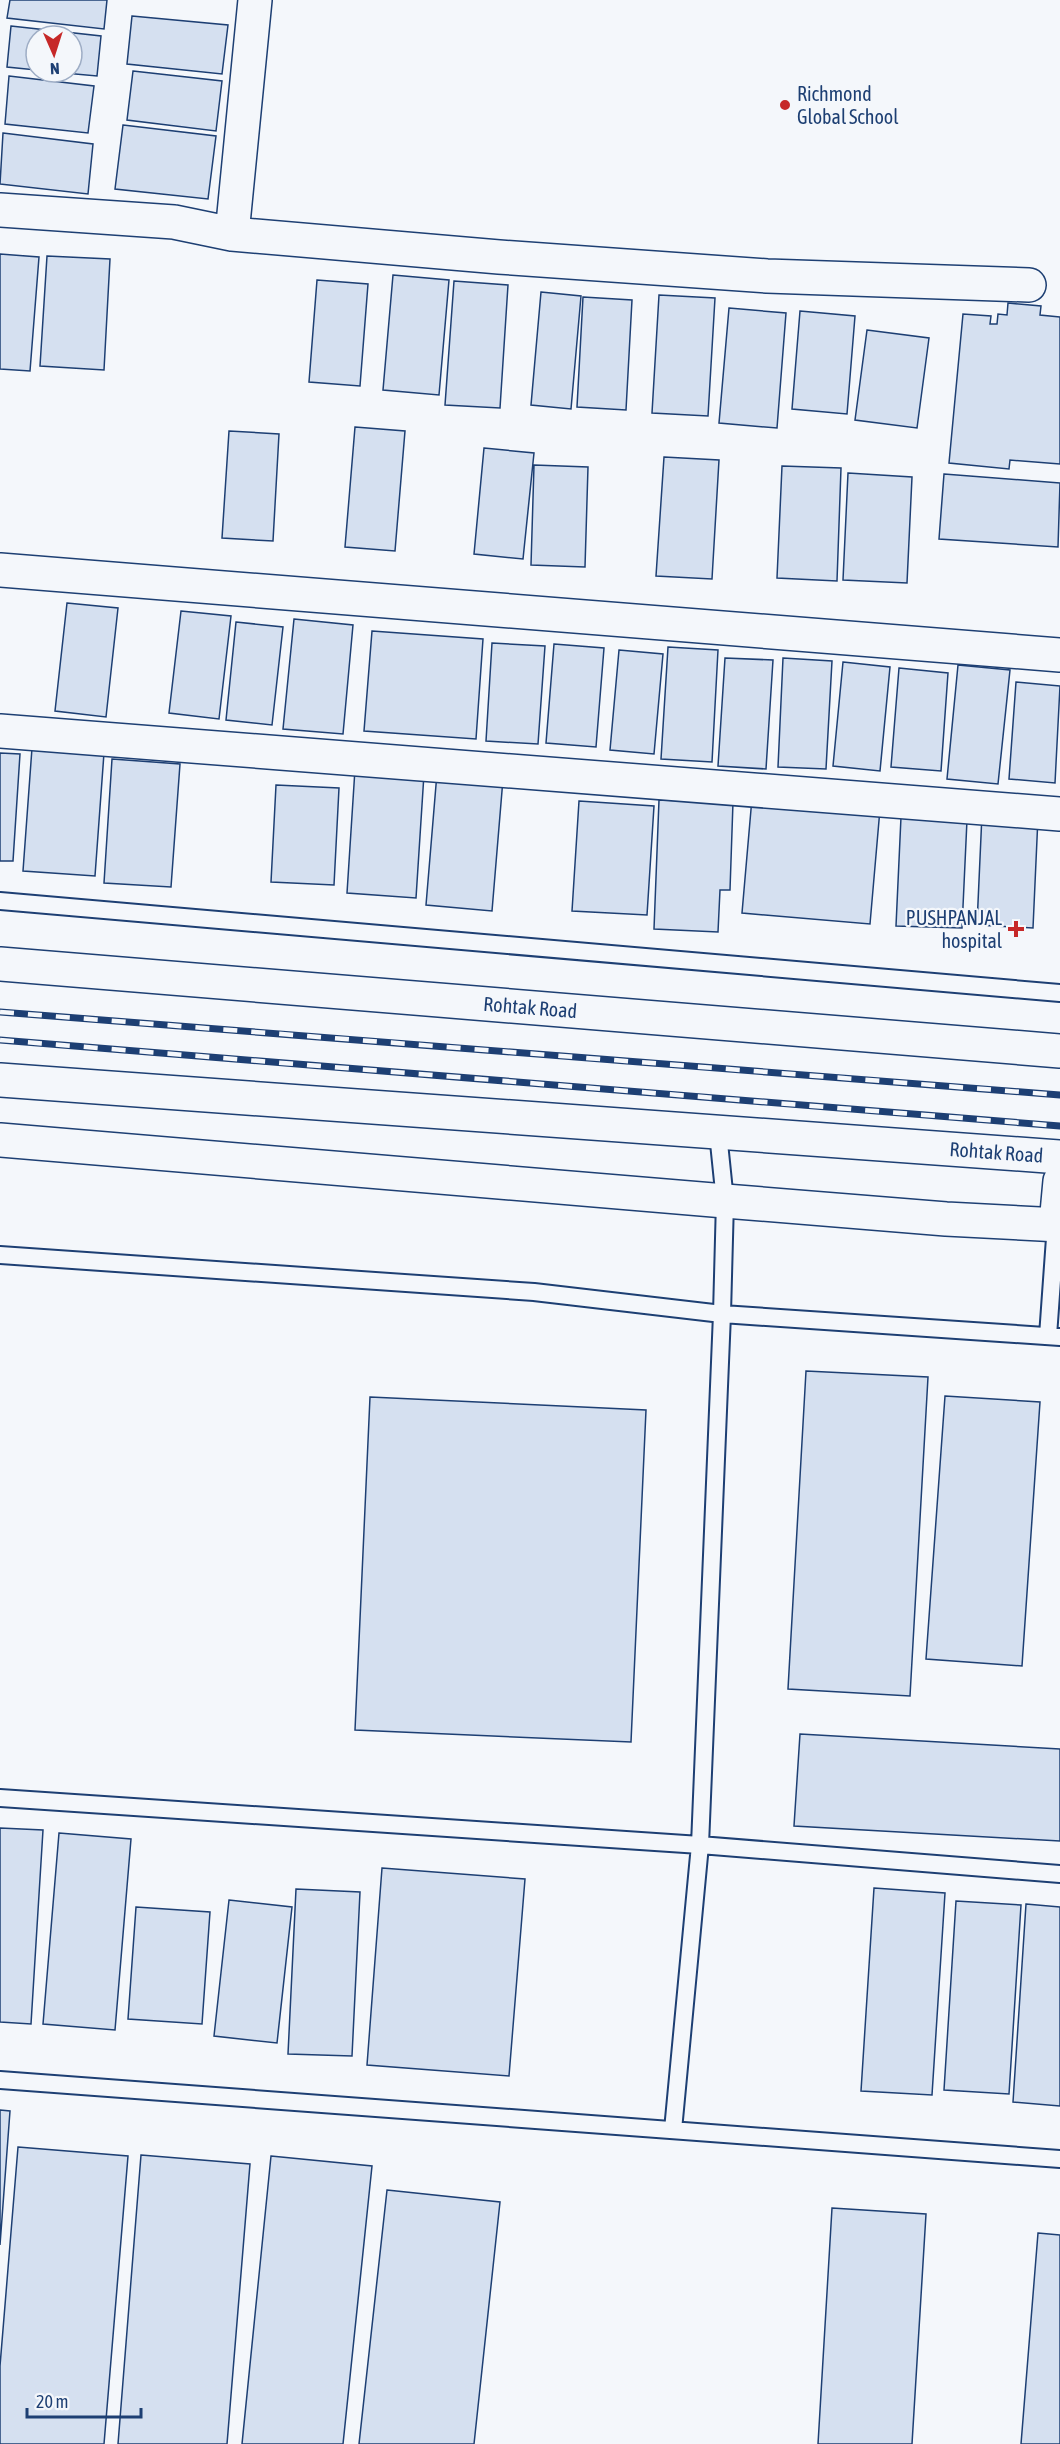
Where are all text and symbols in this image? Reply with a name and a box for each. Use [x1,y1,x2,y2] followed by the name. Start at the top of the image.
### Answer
[24,24,84,84] north arrow
[50,60,60,78] text: N
[797,82,899,128] place label: Richmond Global School
[778,98,792,112] marker: Richmond Global School
[906,906,1003,952] place label: PUSHPANJAL hospital
[1007,920,1025,938] marker: PUSHPANJAL hospital
[482,992,578,1022] street label: Rohtak Road
[949,1137,1044,1167] street label: Rohtak Road
[27,2381,141,2419] scale bar
[36,2391,68,2412] text: 20 m

